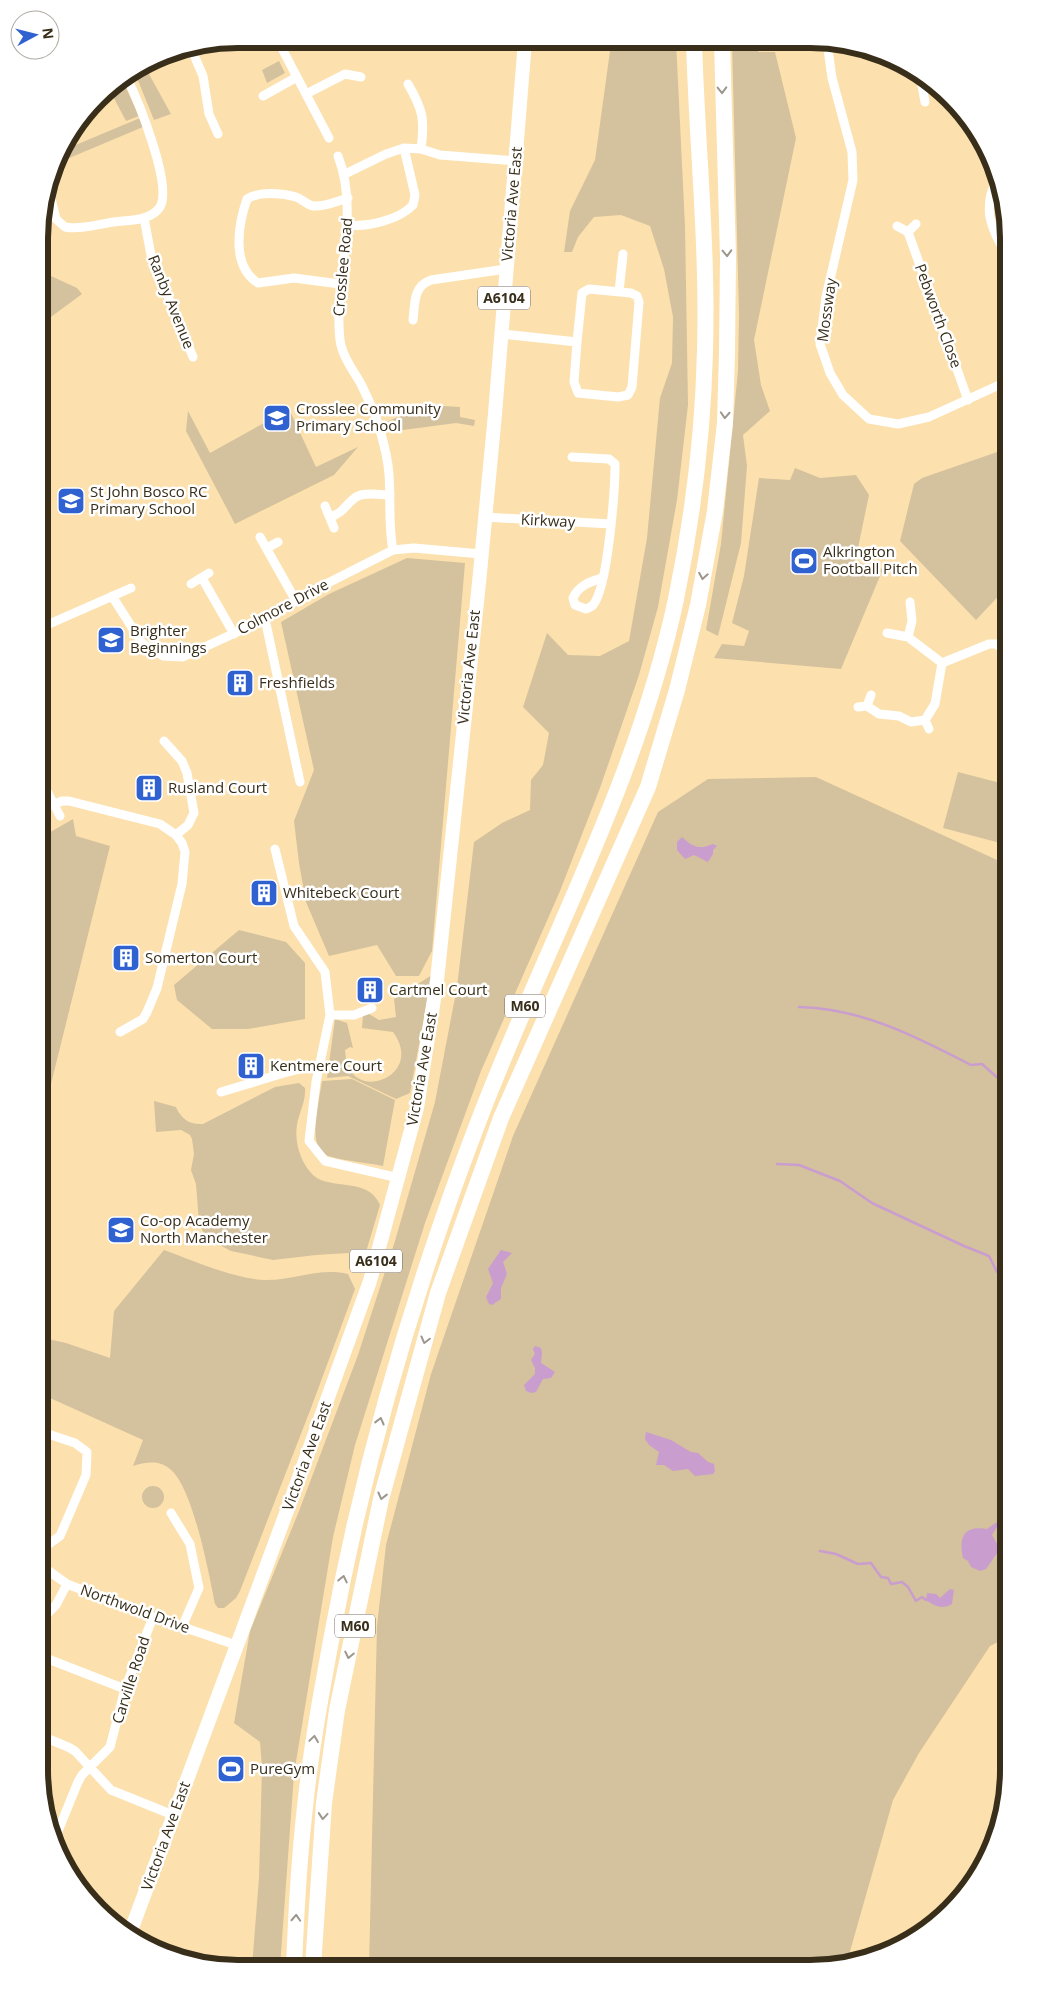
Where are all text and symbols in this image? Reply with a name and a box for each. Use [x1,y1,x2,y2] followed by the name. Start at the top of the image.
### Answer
[10,10,60,60] north arrow
[38,27,59,40] text: N
[717,87,727,95] one-way arrow
[496,146,526,262] street label: Victoria Ave East
[328,217,356,317] street label: Crosslee Road
[722,249,733,257] one-way arrow
[144,252,200,352] street label: Ranby Avenue
[911,261,967,371] street label: Pebworth Close
[812,276,840,343] street label: Mossway
[478,286,530,310] road number: A6104
[296,398,441,435] place label: Crosslee Community Primary School
[262,403,292,433] school or university icon: Crosslee Community Primary School
[719,412,730,420] one-way arrow
[90,481,208,518] place label: St John Bosco RC Primary School
[56,486,86,516] school or university icon: St John Bosco RC Primary School
[520,509,576,531] street label: Kirkway
[823,541,918,578] place label: Alkrington Football Pitch
[789,546,819,576] sports icon: Alkrington Football Pitch
[699,572,709,581] one-way arrow
[234,574,332,639] street label: Colmore Drive
[452,609,484,725] street label: Victoria Ave East
[130,620,207,657] place label: Brighter Beginnings
[96,625,126,655] school or university icon: Brighter Beginnings
[225,668,255,698] building icon: Freshfields
[259,672,335,692] place label: Freshfields
[134,773,164,803] building icon: Rusland Court
[168,777,267,797] place label: Rusland Court
[249,878,279,908] building icon: Whitebeck Court
[283,882,399,902] place label: Whitebeck Court
[111,943,141,973] building icon: Somerton Court
[145,947,257,967] place label: Somerton Court
[355,975,385,1005] building icon: Cartmel Court
[389,979,487,999] place label: Cartmel Court
[505,994,545,1018] road number: M60
[401,1011,441,1127] street label: Victoria Ave East
[236,1051,266,1081] building icon: Kentmere Court
[270,1055,382,1075] place label: Kentmere Court
[140,1210,268,1247] place label: Co-op Academy North Manchester
[106,1215,136,1245] school or university icon: Co-op Academy North Manchester
[350,1250,402,1272] road number: A6104
[420,1335,431,1344] one-way arrow
[277,1398,335,1513] street label: Victoria Ave East
[374,1416,385,1425] one-way arrow
[377,1492,388,1501] one-way arrow
[337,1575,348,1584] one-way arrow
[78,1579,193,1637] street label: Northwold Drive
[335,1614,375,1638] road number: M60
[106,1633,154,1726] street label: Carville Road
[344,1651,355,1660] one-way arrow
[308,1735,319,1743] one-way arrow
[216,1754,246,1784] sports icon: PureGym
[250,1758,315,1778] place label: PureGym
[136,1778,194,1893] street label: Victoria Ave East
[318,1812,329,1820] one-way arrow
[291,1914,302,1922] one-way arrow

